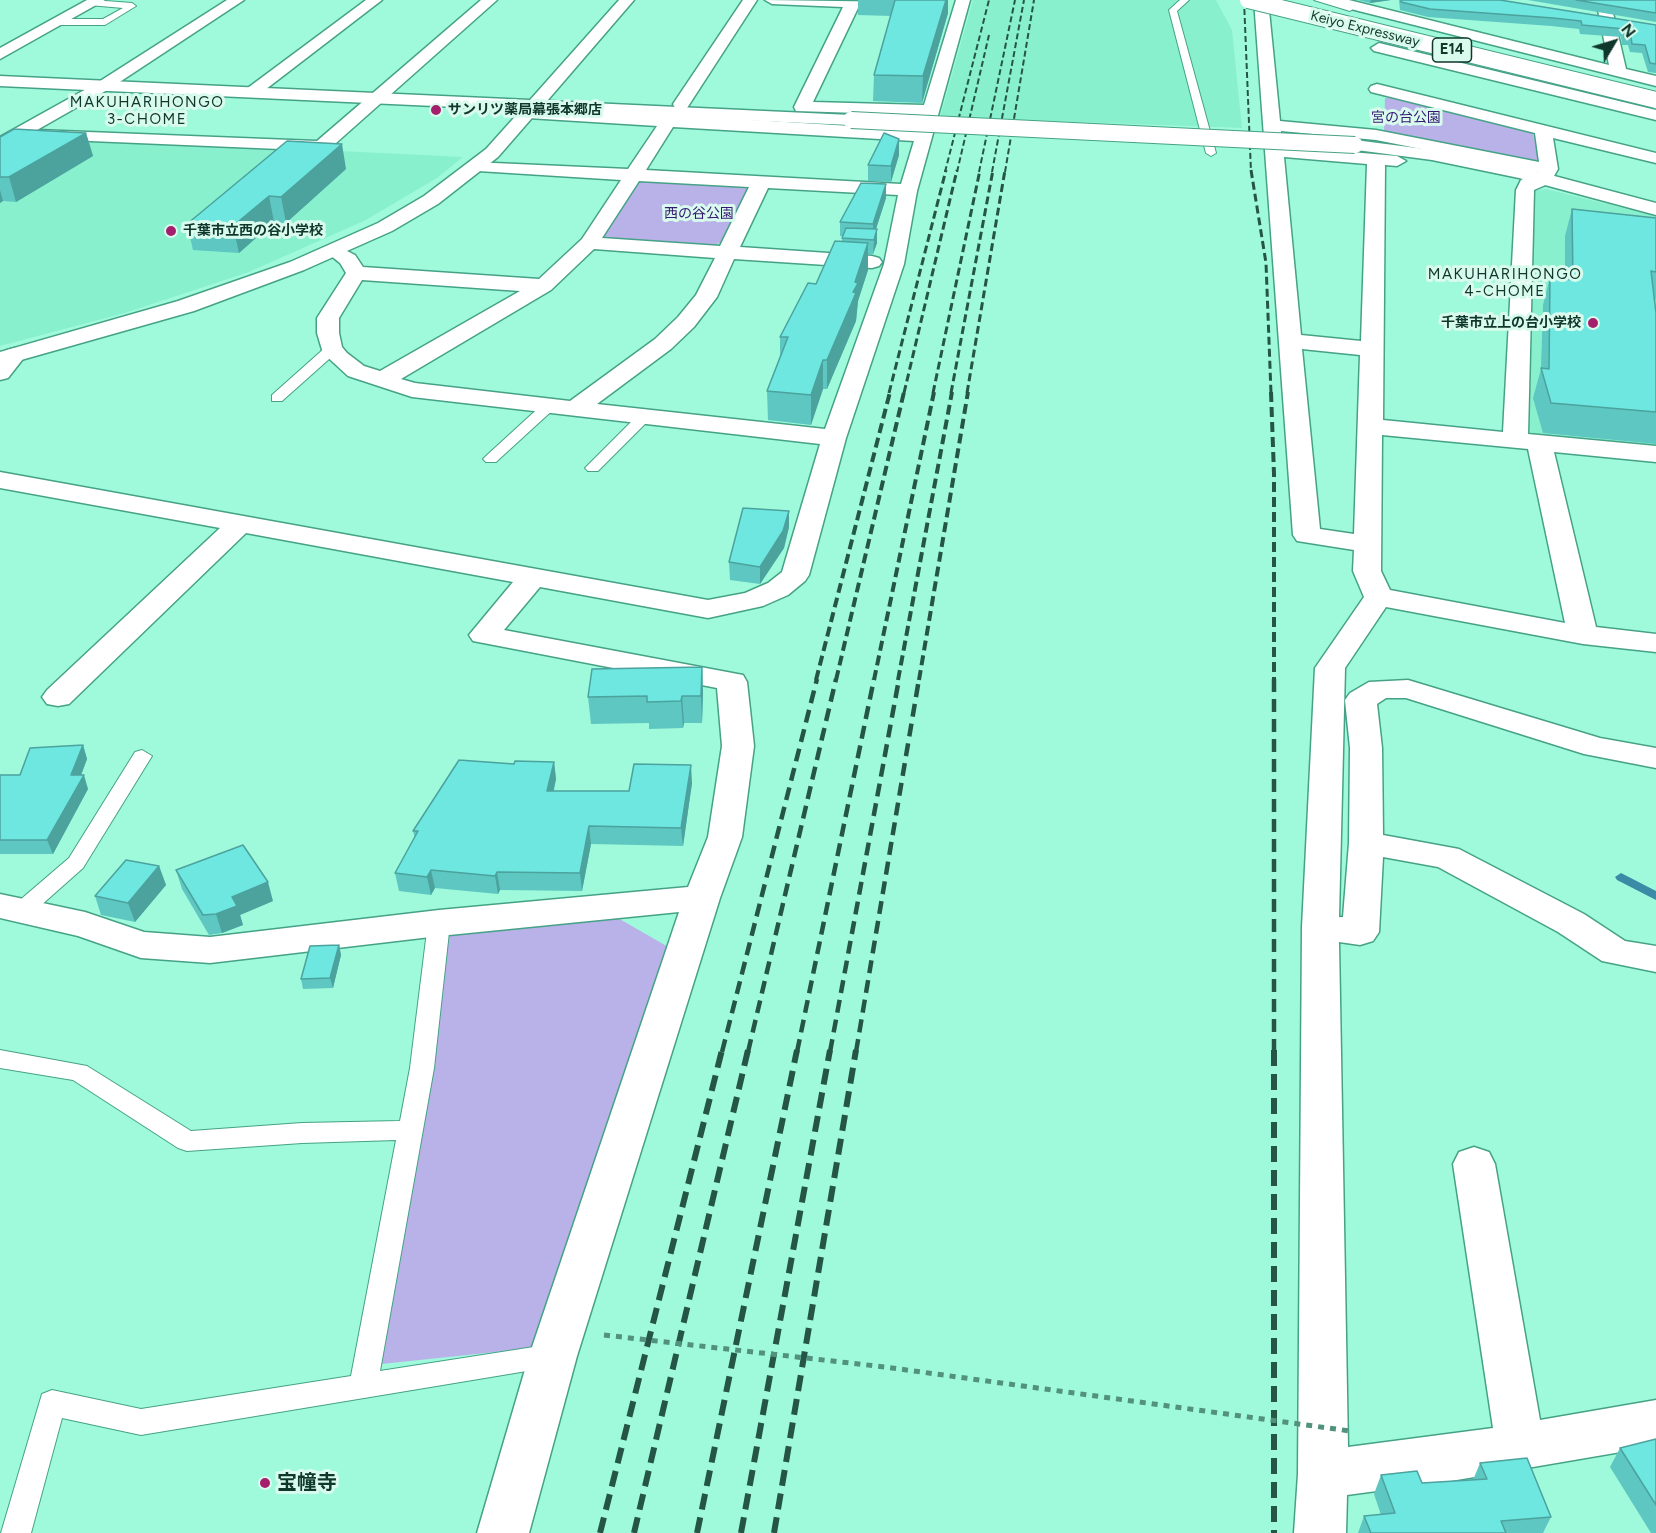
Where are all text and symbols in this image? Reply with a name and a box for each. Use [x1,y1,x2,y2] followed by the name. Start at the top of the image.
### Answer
[1309,7,1421,51] street label: Keiyo Expressway
[1584,12,1644,72] north arrow
[1617,20,1640,41] text: N
[1432,38,1472,62] road number: E14
[70,94,224,129] district label: MAKUHARIHONGO 3-CHOME
[448,102,602,118] place label: サンリツ薬局幕張本郷店
[429,103,443,117] marker: サンリツ薬局幕張本郷店
[1371,110,1441,126] park label: 宮の台公園
[664,206,734,222] park label: 西の谷公園
[183,223,323,239] place label: 千葉市立西の谷小学校
[164,224,178,238] marker: 千葉市立西の谷小学校
[1428,266,1582,301] district label: MAKUHARIHONGO 4-CHOME
[1441,315,1581,331] place label: 千葉市立上の台小学校
[1586,316,1600,330] marker: 千葉市立上の台小学校
[277,1471,337,1495] place label: 宝幢寺
[258,1476,272,1490] marker: 宝幢寺

